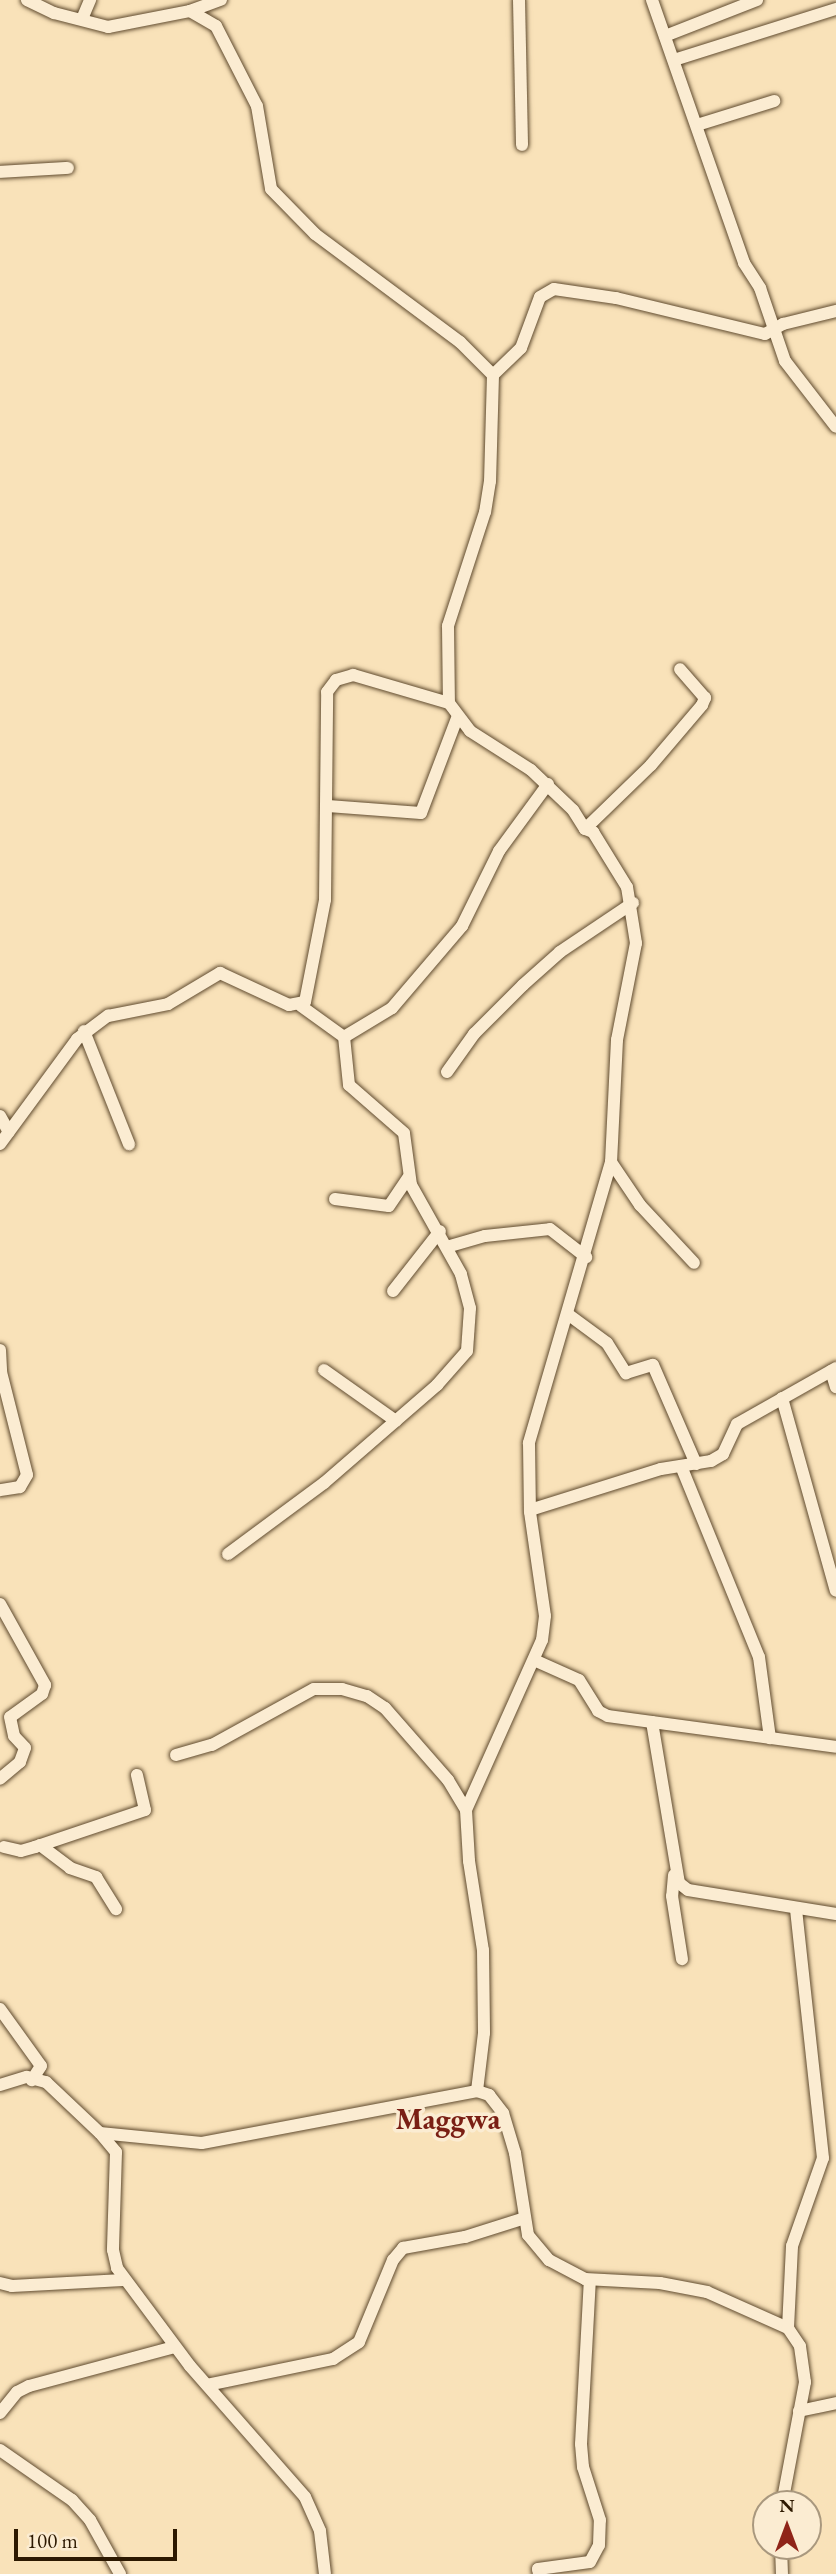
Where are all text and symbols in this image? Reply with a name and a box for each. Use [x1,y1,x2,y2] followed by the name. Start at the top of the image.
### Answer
[395,2101,501,2137] district label: Maggwa
[752,2490,822,2560] north arrow
[779,2493,795,2518] text: N
[18,2514,180,2558] scale bar
[27,2527,78,2554] text: 100 m

